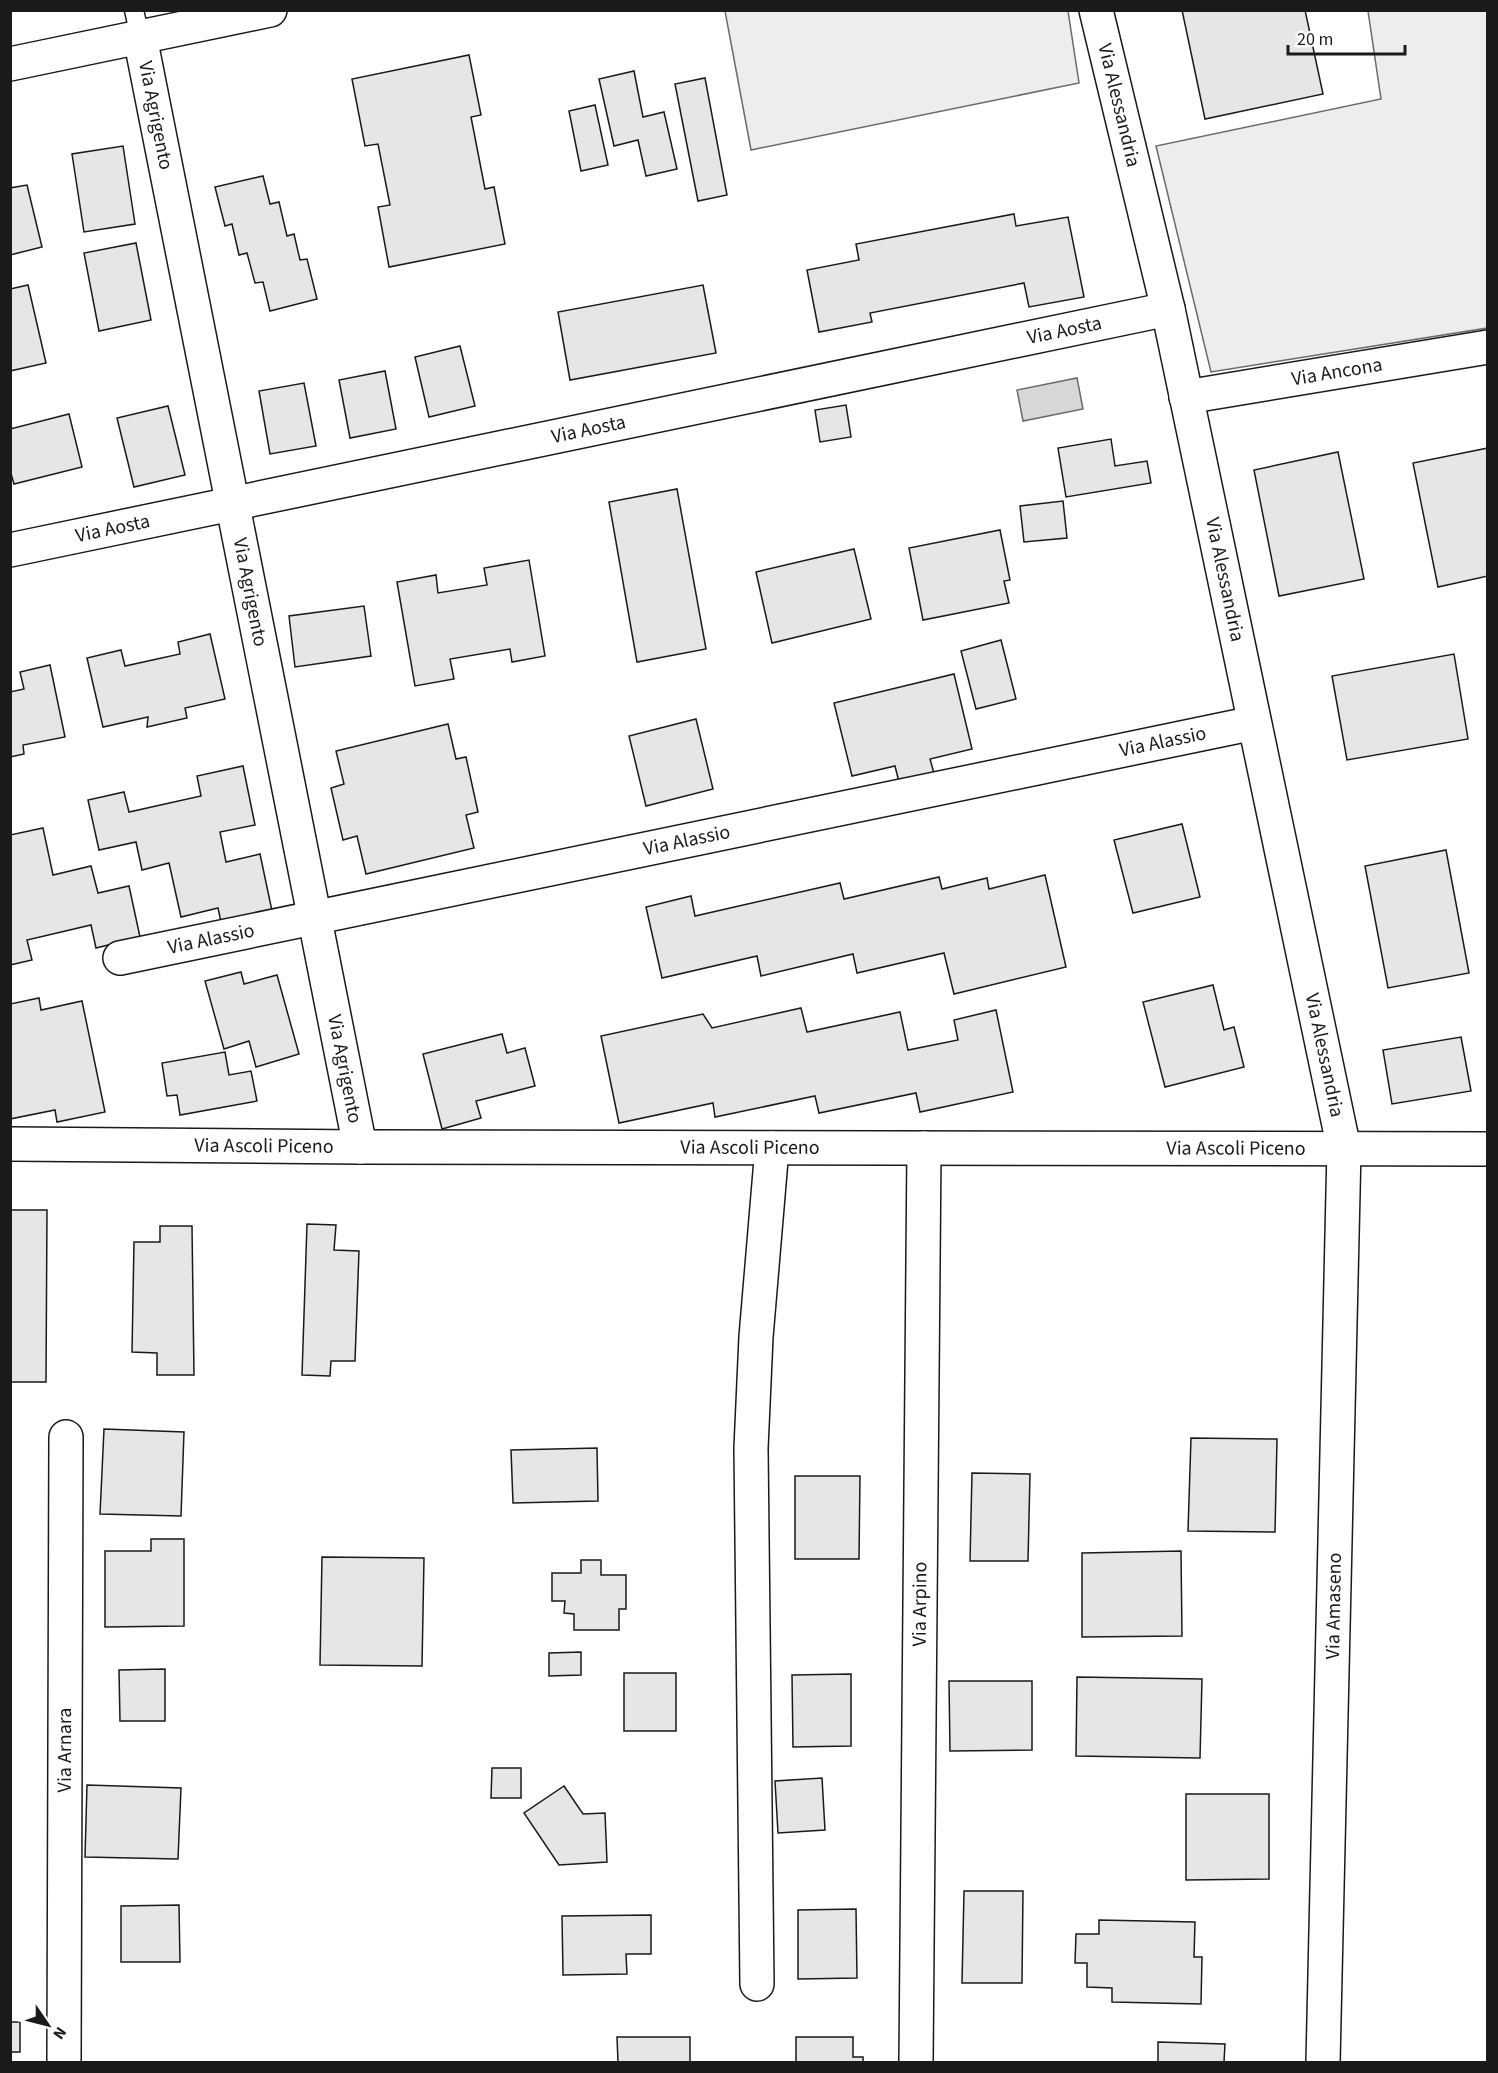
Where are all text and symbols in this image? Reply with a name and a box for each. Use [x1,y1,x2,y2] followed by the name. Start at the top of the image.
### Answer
[1288,18,1405,56] scale bar
[1297,27,1333,52] text: 20 m
[1091,41,1147,170] street label: Via Alessandria
[131,59,180,172] street label: Via Agrigento
[1025,309,1104,352] street label: Via Aosta
[1289,351,1384,393] street label: Via Ancona
[549,408,628,451] street label: Via Aosta
[73,507,153,550] street label: Via Aosta
[1198,515,1251,644] street label: Via Alessandria
[226,535,274,649] street label: Via Agrigento
[1117,719,1209,765] street label: Via Alassio
[641,818,733,863] street label: Via Alassio
[165,916,257,962] street label: Via Alassio
[1298,991,1351,1120] street label: Via Alessandria
[320,1012,369,1126] street label: Via Agrigento
[194,1132,334,1161] street label: Via Ascoli Piceno
[680,1134,820,1162] street label: Via Ascoli Piceno
[1166,1134,1306,1163] street label: Via Ascoli Piceno
[1319,1552,1349,1660] street label: Via Amaseno
[906,1561,934,1647] street label: Via Arpino
[51,1708,79,1792] street label: Via Arnara
[18,1995,78,2055] north arrow
[47,2022,72,2044] text: N

